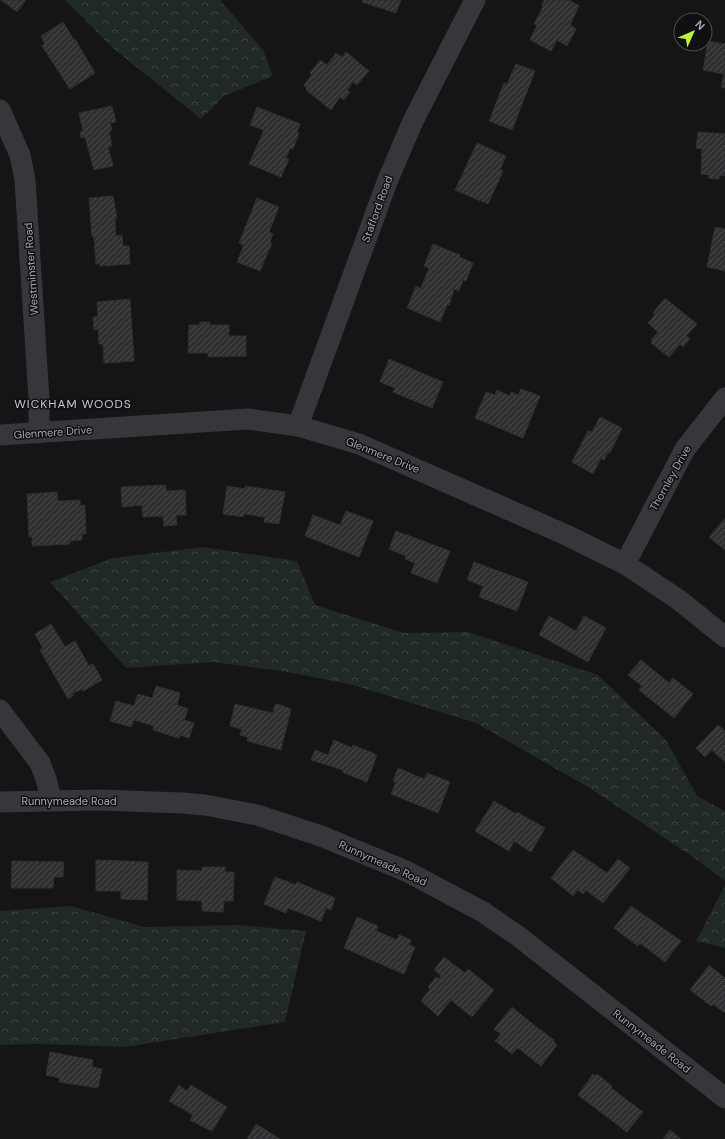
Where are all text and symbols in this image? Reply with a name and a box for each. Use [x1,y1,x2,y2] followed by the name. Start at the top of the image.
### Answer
[673,12,713,52] north arrow
[692,17,708,33] text: N
[358,174,396,244] street label: Stafford Road
[21,222,41,316] street label: Westminster Road
[14,396,132,412] district label: WICKHAM WOODS
[13,422,93,442] street label: Glenmere Drive
[344,434,422,476] street label: Glenmere Drive
[646,443,694,513] street label: Thornley Drive
[21,794,117,808] street label: Runnymeade Road
[337,837,429,889] street label: Runnymeade Road
[610,1006,694,1076] street label: Runnymeade Road

